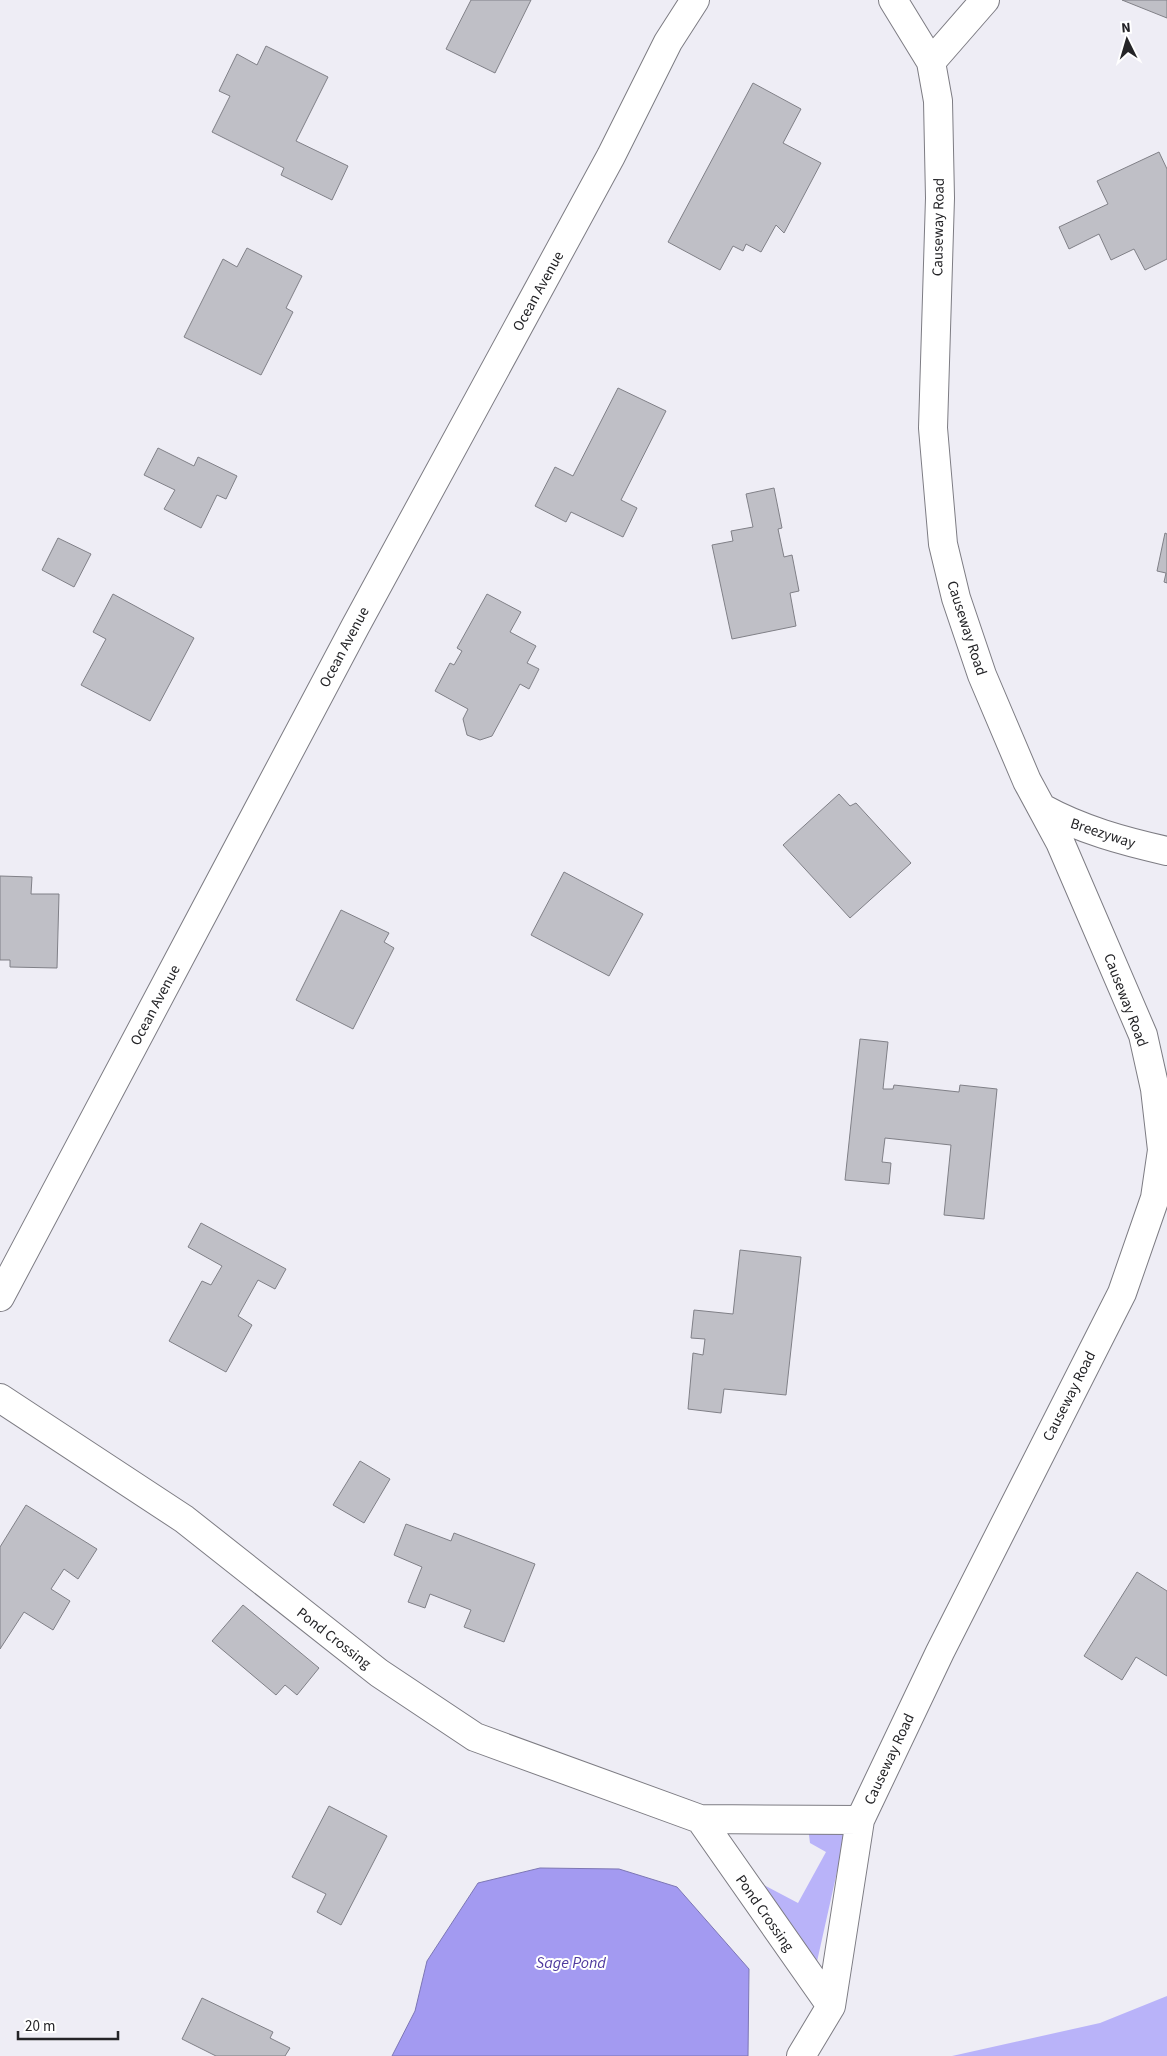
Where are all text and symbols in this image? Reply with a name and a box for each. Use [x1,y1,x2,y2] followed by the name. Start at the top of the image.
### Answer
[1102,15,1152,65] north arrow
[1120,18,1131,38] text: N
[927,178,950,276] street label: Causeway Road
[508,247,569,335] street label: Ocean Avenue
[941,578,992,678] street label: Causeway Road
[314,603,375,691] street label: Ocean Avenue
[1068,813,1138,854] street label: Breezyway
[1098,950,1153,1050] street label: Causeway Road
[125,961,186,1049] street label: Ocean Avenue
[1038,1348,1101,1445] street label: Causeway Road
[292,1603,376,1674] street label: Pond Crossing
[859,1710,920,1808] street label: Causeway Road
[730,1871,799,1956] street label: Pond Crossing
[536,1952,606,1974] water label: Sage Pond
[18,2008,118,2040] scale bar
[25,2016,55,2037] text: 20 m

